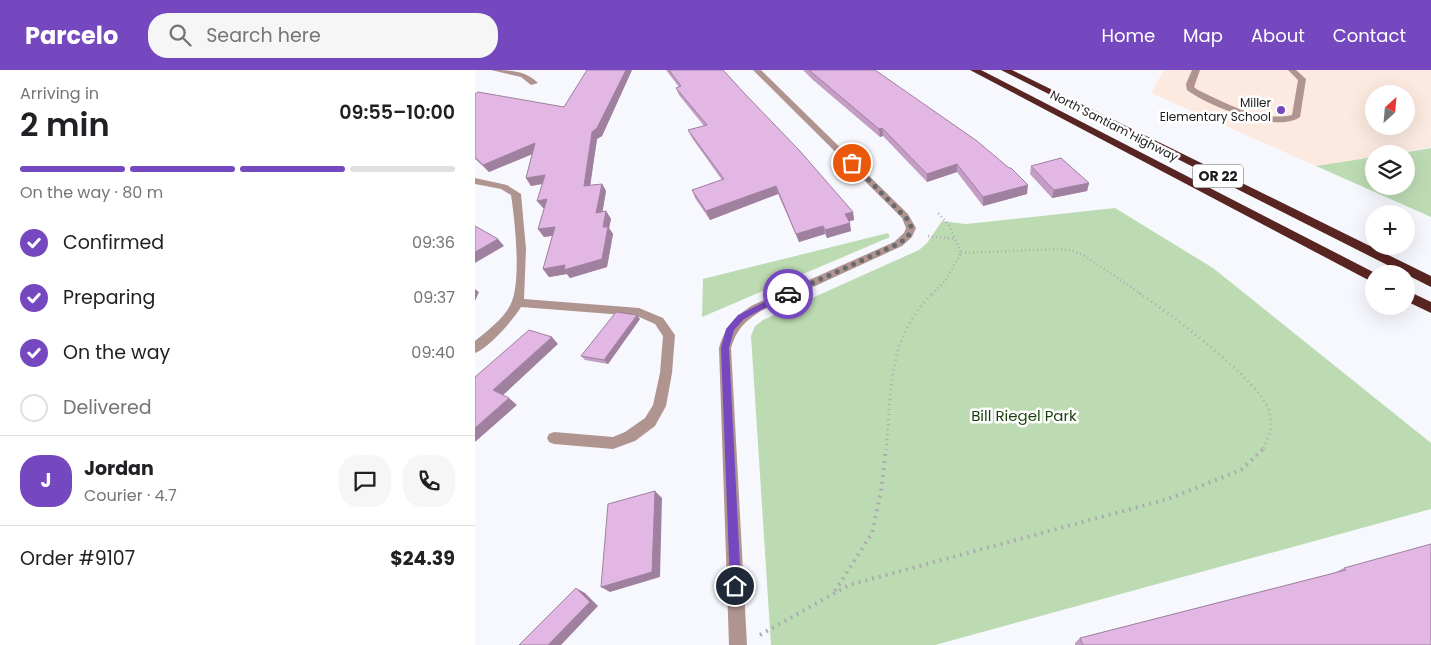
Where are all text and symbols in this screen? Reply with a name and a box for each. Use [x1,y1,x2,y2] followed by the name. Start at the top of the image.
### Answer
[148,13,498,58] search box
[25,19,118,52] text: Parcelo
[166,21,194,49] icon: search
[206,22,321,49] text: Search here
[1101,23,1155,48] text: Home
[1183,23,1223,48] text: Map
[1251,23,1305,48] text: About
[1333,23,1406,48] text: Contact
[20,82,99,105] text: Arriving in
[1365,85,1415,135] north arrow
[1365,85,1415,315] map controls
[1047,86,1181,165] street label: North Santiam Highway
[1160,94,1272,125] place label: Miller Elementary School
[339,99,455,126] text: 09:55–10:00
[20,102,110,147] text: 2 min
[1275,104,1287,116] marker: Miller Elementary School
[831,142,873,184] pin
[1365,145,1415,195] button: layers
[838,149,866,177] icon: bag
[1193,164,1243,188] road number: OR 22
[20,181,163,204] text: On the way · 80 m
[1365,205,1415,255] button: +
[20,229,48,257] icon: check
[63,229,164,256] text: Confirmed
[412,231,455,254] text: 09:36
[1365,265,1415,315] button: −
[763,269,813,319] courier
[774,280,802,308] icon: car
[20,284,48,312] icon: check
[63,284,155,311] text: Preparing
[413,286,455,309] text: 09:37
[20,339,48,367] icon: check
[63,339,170,366] text: On the way
[411,341,455,364] text: 09:40
[63,394,152,421] text: Delivered
[971,405,1077,426] park label: Bill Riegel Park
[84,455,154,482] text: Jordan
[339,455,391,507] button: chat
[403,455,455,507] button: phone
[41,467,51,494] text: J
[84,484,177,507] text: Courier · 4.7
[20,545,135,572] text: Order #9107
[390,545,455,572] text: $24.39
[714,565,756,607] pin
[721,572,749,600] icon: home

